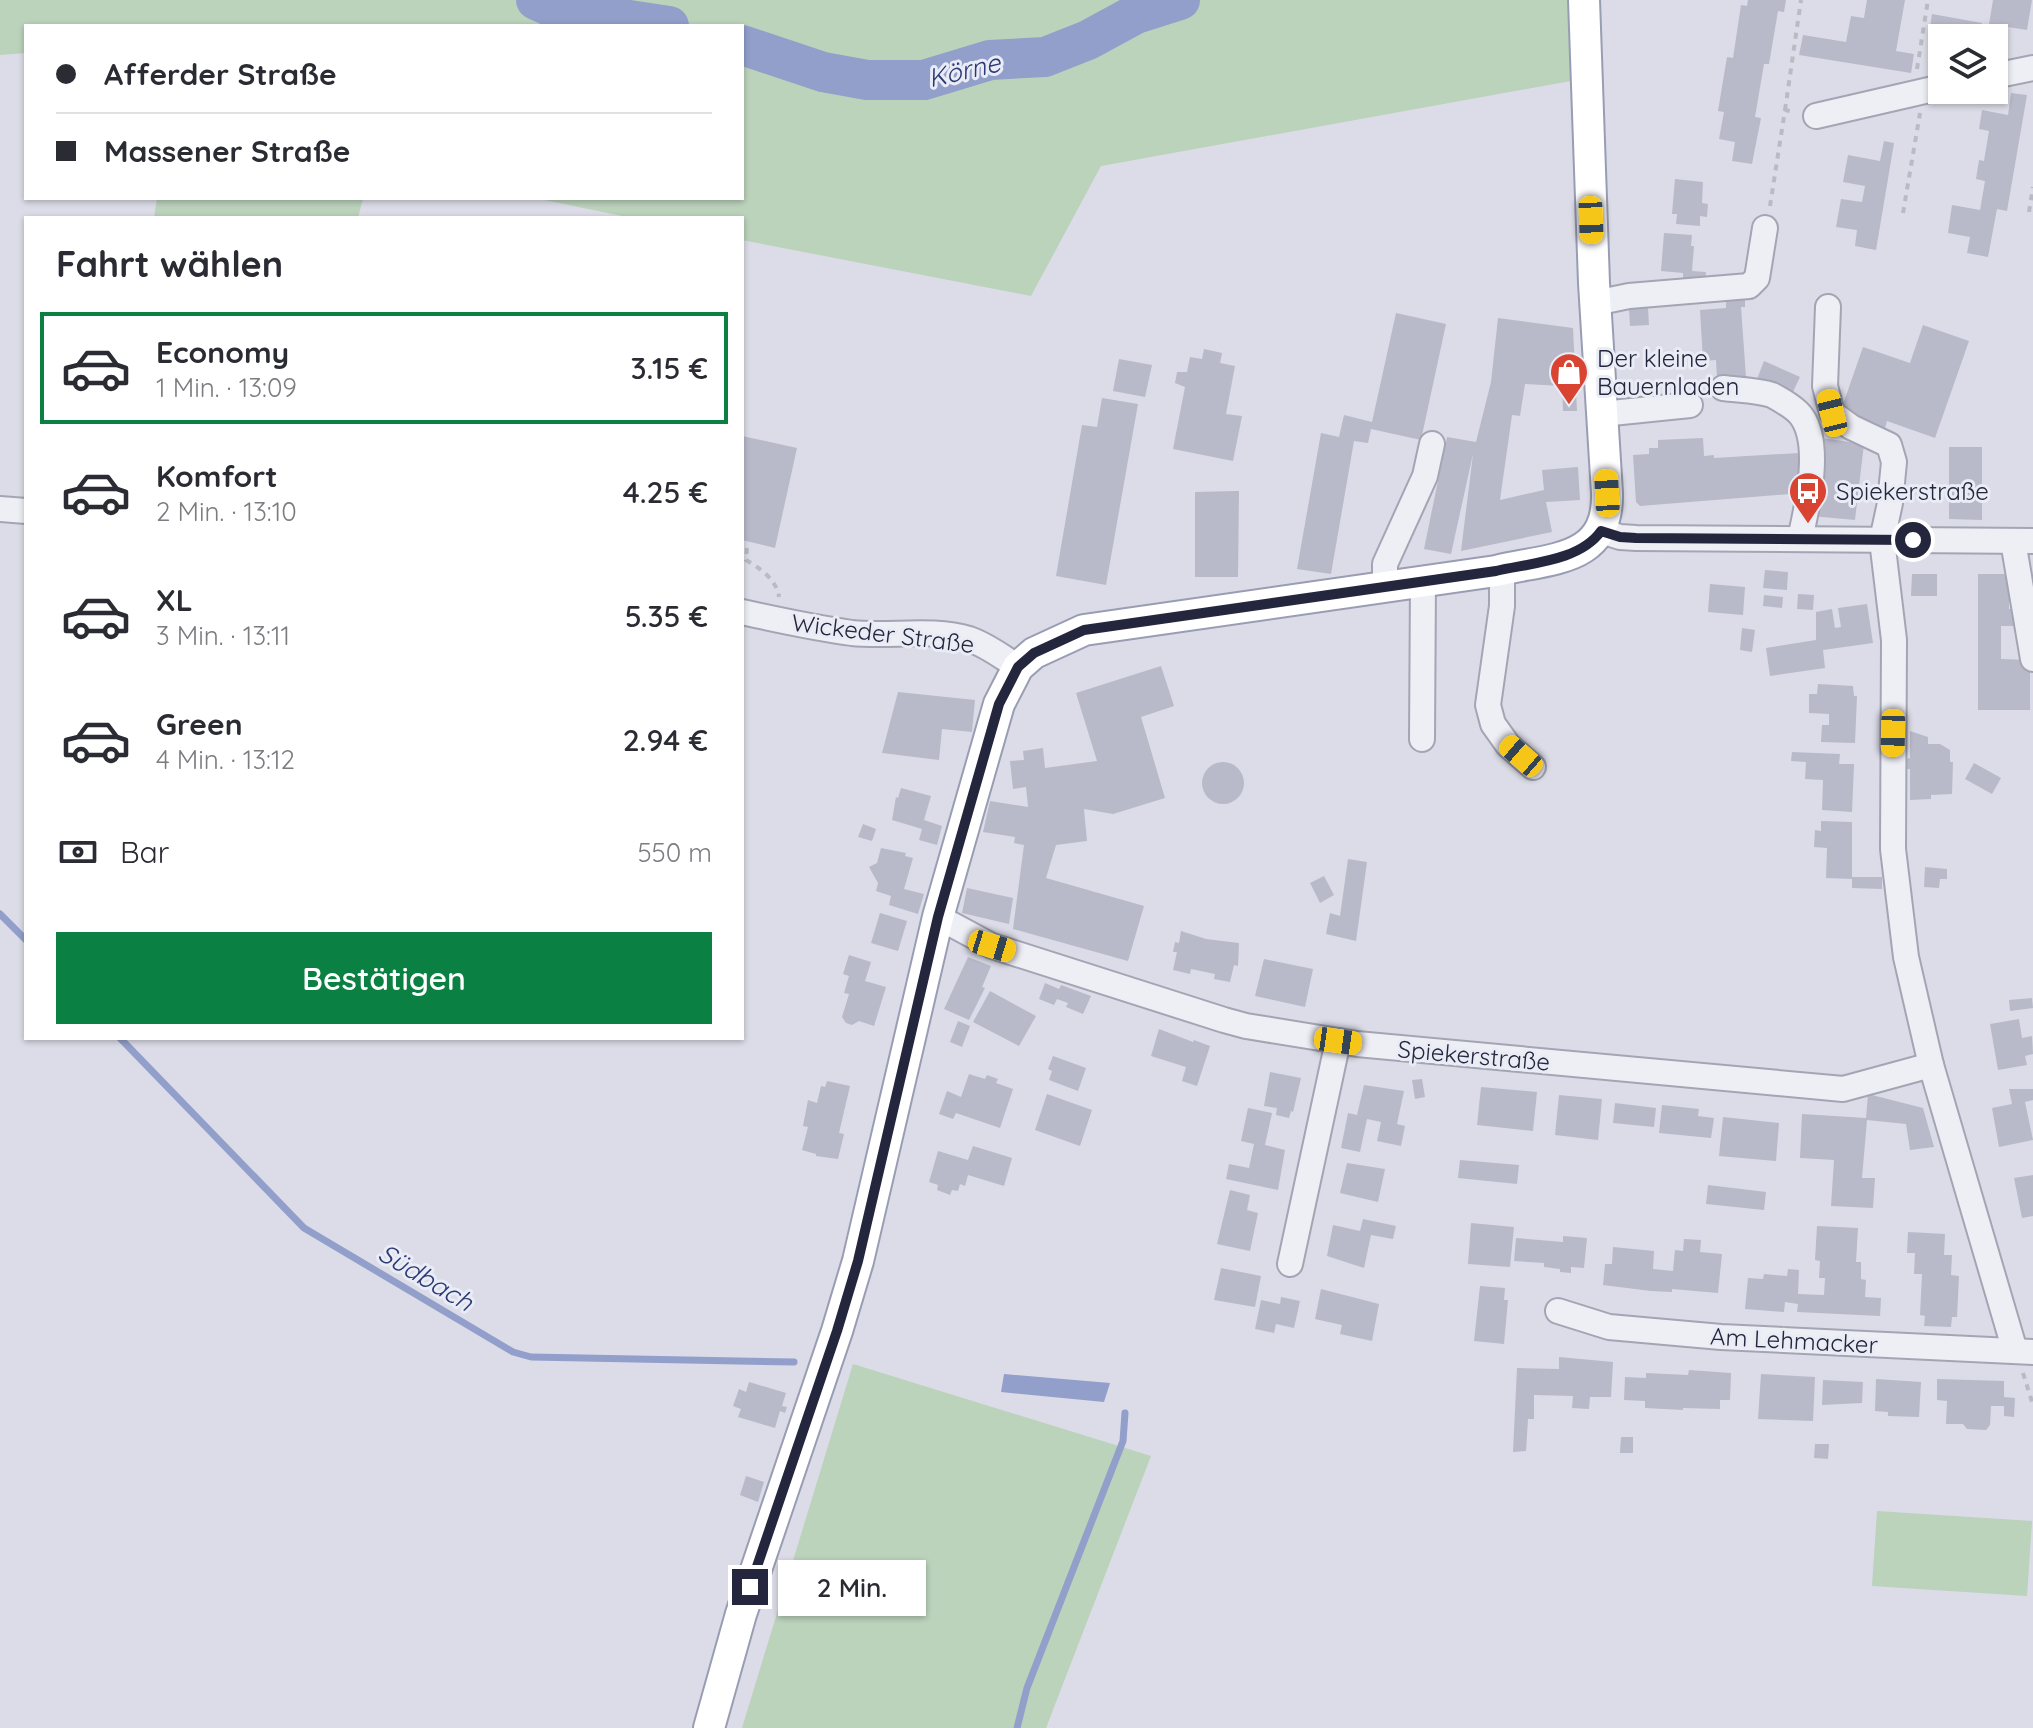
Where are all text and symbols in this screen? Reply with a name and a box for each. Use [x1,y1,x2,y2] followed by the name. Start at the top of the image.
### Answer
[1928,24,2008,104] map controls
[1928,24,2008,104] button: layers
[925,45,1005,94] water label: Körne
[104,55,337,93] text: Afferder Straße
[104,132,350,170] text: Massener Straße
[1578,196,1604,244] car
[56,241,283,286] text: Fahrt wählen
[60,332,132,404] icon: car
[156,333,289,371] text: Economy
[1597,343,1739,401] place label: Der kleine Bauernladen
[631,349,708,387] text: 3.15 €
[1548,351,1590,406] shop icon: Der kleine Bauernladen
[156,371,297,404] text: 1 Min. · 13:09
[1815,387,1849,439] car
[60,456,132,528] icon: car
[156,457,278,495] text: Komfort
[1594,468,1620,518] car
[1787,470,1829,525] bus stop icon: Spiekerstraße
[623,473,708,511] text: 4.25 €
[1836,476,1989,506] place label: Spiekerstraße
[156,495,297,528] text: 2 Min. · 13:10
[1895,522,1931,558] route start
[60,580,132,652] icon: car
[156,581,193,619] text: XL
[625,597,708,635] text: 5.35 €
[790,607,976,659] street label: Wickeder Straße
[156,619,290,652] text: 3 Min. · 13:11
[60,704,132,776] icon: car
[156,705,243,743] text: Green
[1881,709,1905,757] car
[623,721,708,759] text: 2.94 €
[1495,731,1547,781] car
[156,743,295,776] text: 4 Min. · 13:12
[56,830,100,874] icon: cash
[120,833,169,871] text: Bar
[637,836,712,869] text: 550 m
[966,928,1018,964] car
[56,932,712,1024] button: Bestätigen
[1313,1026,1363,1056] car
[1397,1033,1551,1077] street label: Spiekerstraße
[373,1236,481,1319] water label: Südbach
[1709,1321,1879,1359] street label: Am Lehmacker
[778,1559,926,1615] callout: 2 Min.
[732,1569,768,1605] route end
[817,1571,887,1604] text: 2 Min.

